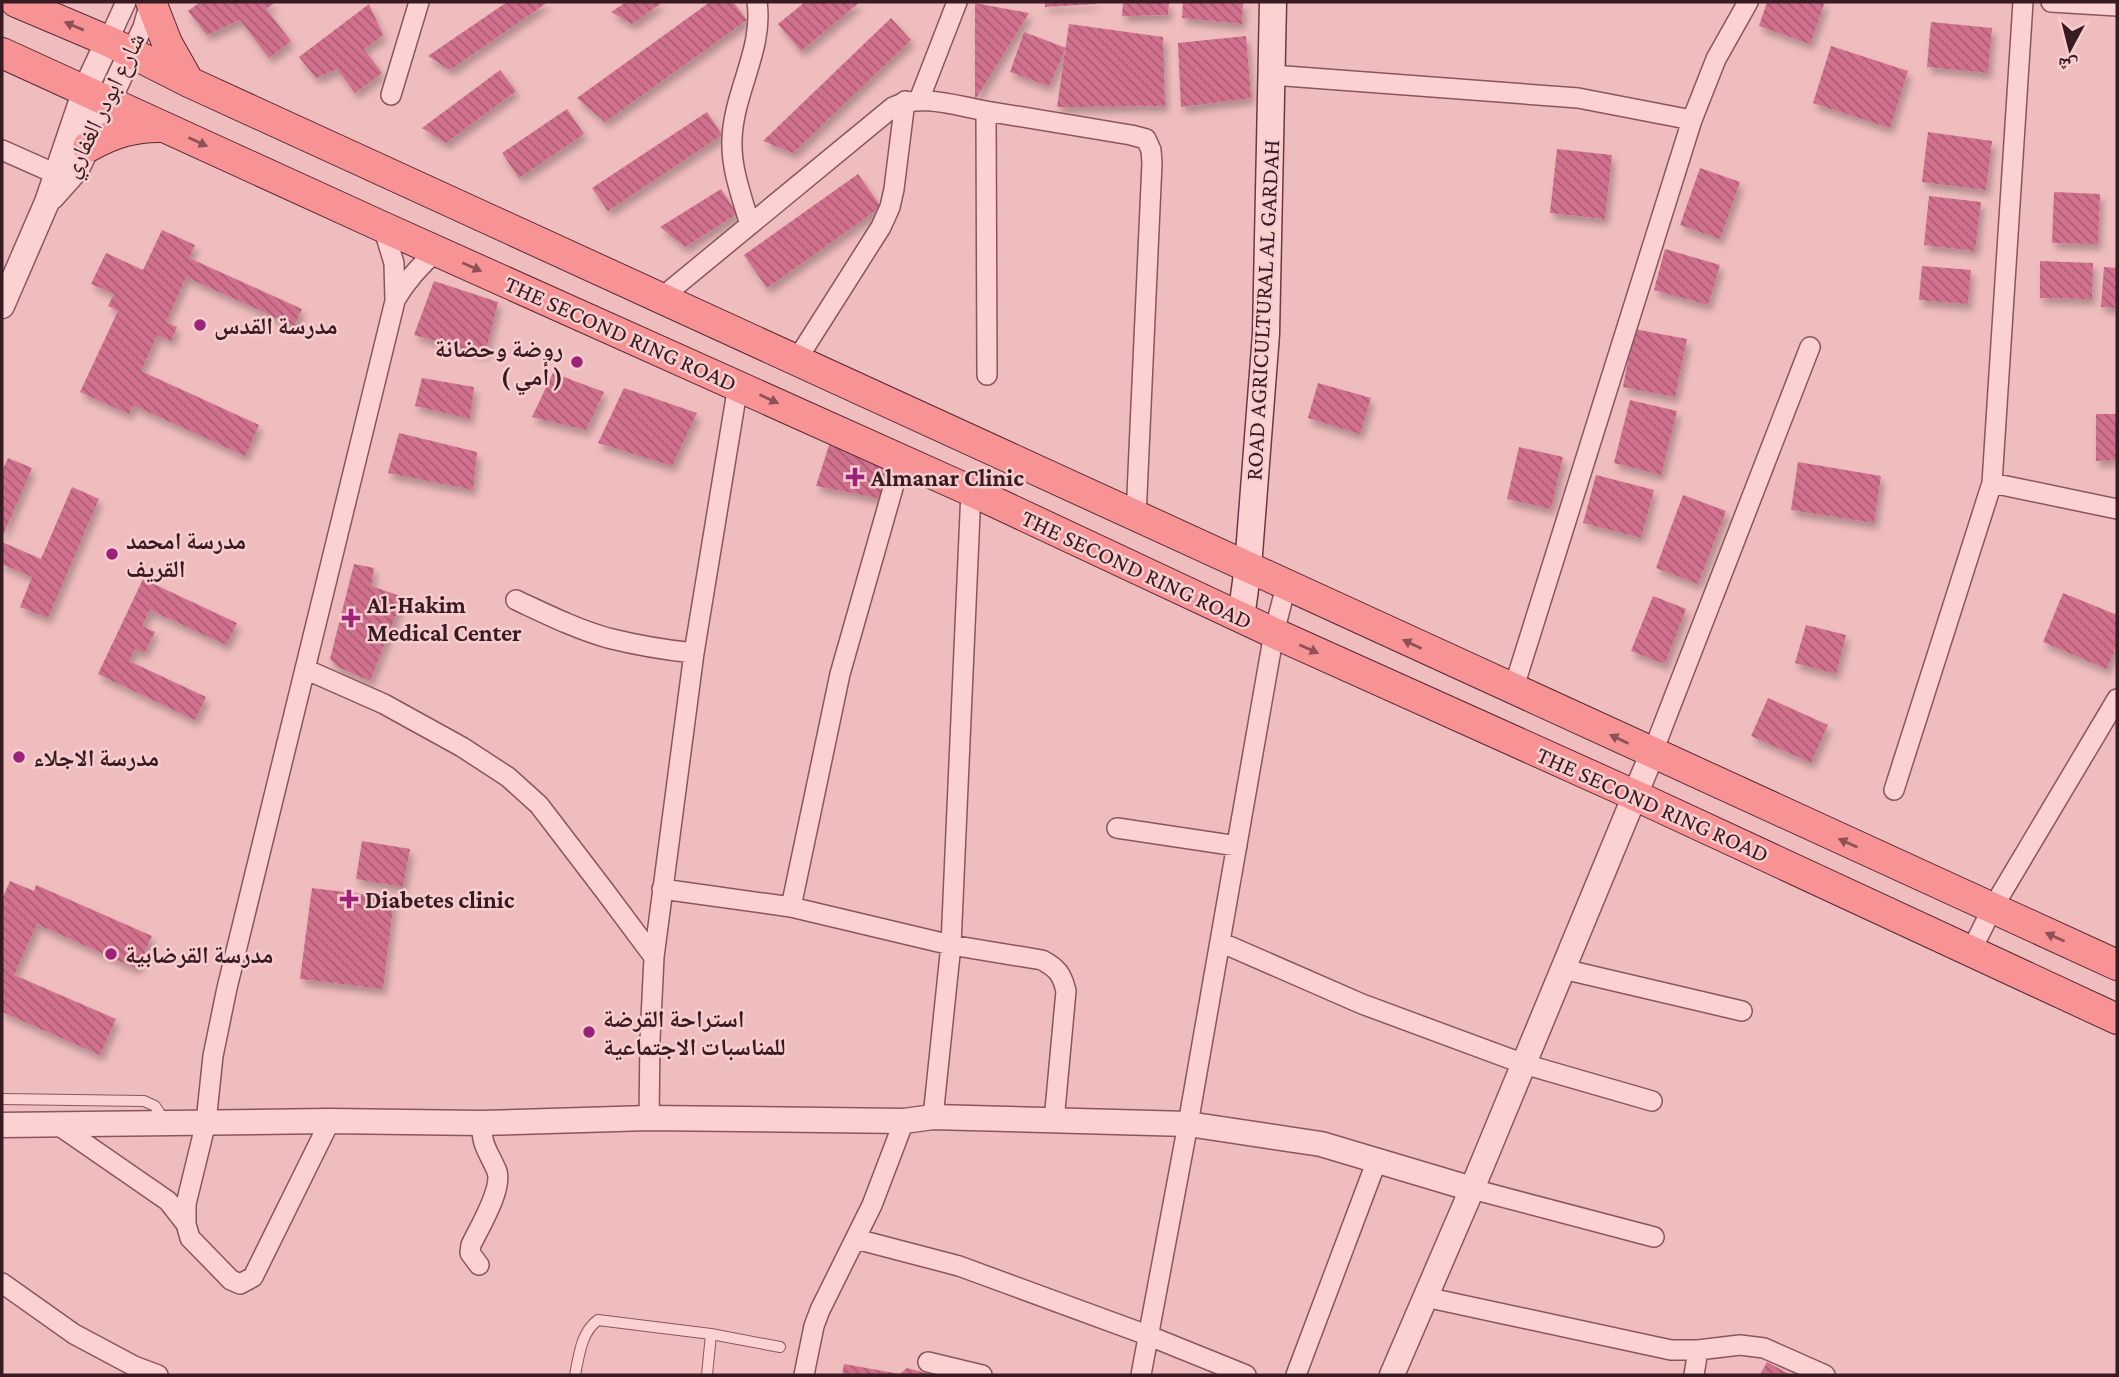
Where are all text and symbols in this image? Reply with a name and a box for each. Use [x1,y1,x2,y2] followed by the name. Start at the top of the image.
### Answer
[2035,14,2105,84] north arrow
[64,20,84,32] one-way arrow
[56,28,155,184] street label: شارع ابودر الغفاري
[2057,53,2079,77] text: ش
[187,137,208,148] one-way arrow
[1240,139,1284,481] street label: ROAD AGRICULTURAL AL GARDAH
[461,261,482,272] one-way arrow
[501,270,741,396] street label: THE SECOND RING ROAD
[214,312,338,340] place label: مدرسة القدس
[192,317,208,333] marker: مدرسة القدس
[435,335,563,395] place label: روضة وحضانة ( أمي )
[569,354,585,370] marker: روضة وحضانة ( أمي )
[759,393,779,405] one-way arrow
[870,464,1024,491] place label: Almanar Clinic
[845,467,865,487] marker: Almanar Clinic
[1017,504,1257,634] street label: THE SECOND RING ROAD
[126,527,246,582] place label: مدرسة امحمد القريف
[104,546,120,562] marker: مدرسة امحمد القريف
[366,591,522,646] place label: Al-Hakim Medical Center
[341,608,361,628] marker: Al-Hakim Medical Center
[1402,638,1422,650] one-way arrow
[1299,643,1319,655] one-way arrow
[1609,733,1629,745] one-way arrow
[1533,741,1773,867] street label: THE SECOND RING ROAD
[33,744,159,771] place label: مدرسة الاجلاء
[11,749,27,765] marker: مدرسة الاجلاء
[1838,837,1858,849] one-way arrow
[365,886,515,913] place label: Diabetes clinic
[339,889,359,909] marker: Diabetes clinic
[2045,931,2065,943] one-way arrow
[125,941,273,968] place label: مدرسة القرضابية
[103,946,119,962] marker: مدرسة القرضابية
[603,1005,786,1060] place label: استراحة القرضة للمناسبات الاجتماعية
[581,1024,597,1040] marker: استراحة القرضة للمناسبات الاجتماعية

